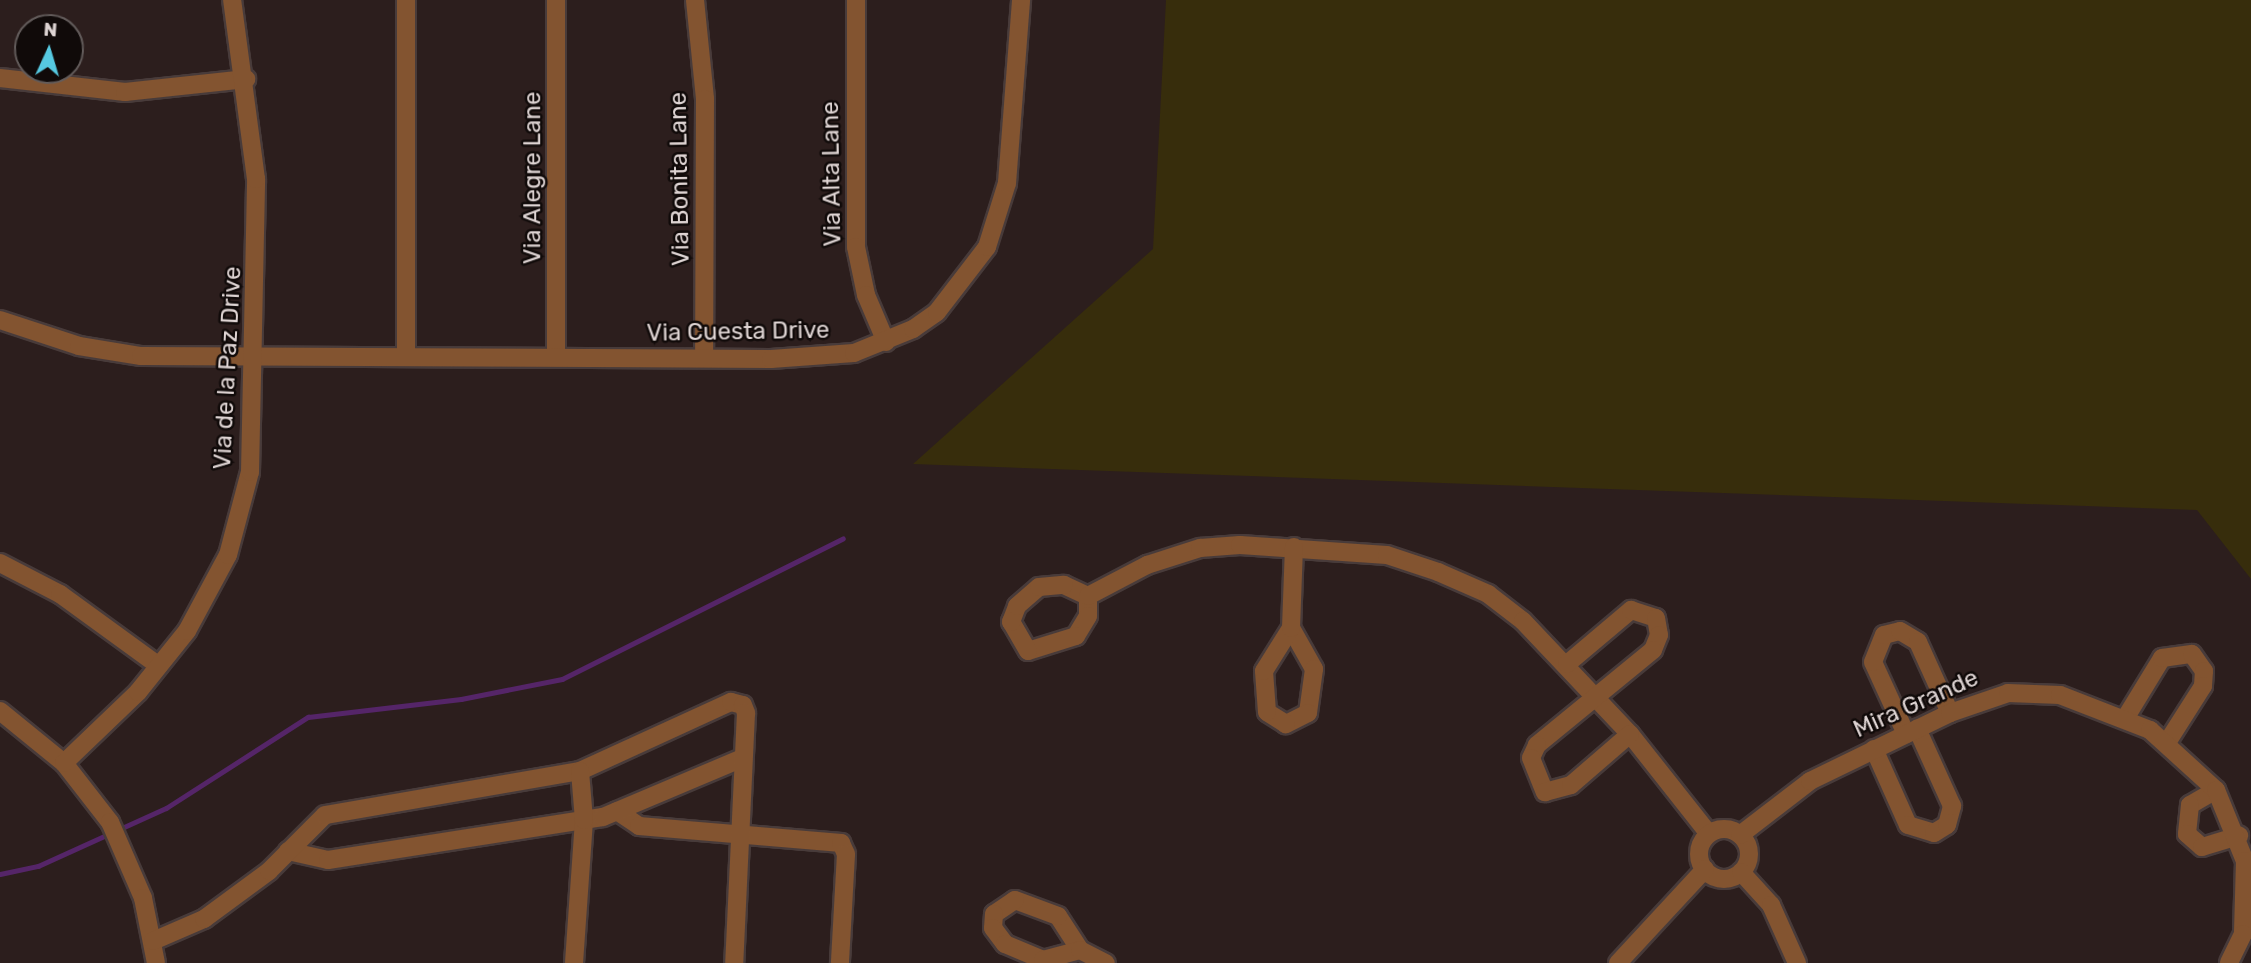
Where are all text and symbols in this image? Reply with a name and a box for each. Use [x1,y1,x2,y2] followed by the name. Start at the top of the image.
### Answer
[14,14,84,84] north arrow
[43,18,58,41] text: N
[519,91,547,265] street label: Via Alegre Lane
[664,92,696,266] street label: Via Bonita Lane
[816,101,848,247] street label: Via Alta Lane
[208,266,248,470] street label: Via de la Paz Drive
[646,316,830,348] street label: Via Cuesta Drive
[1849,664,1983,744] street label: Mira Grande

